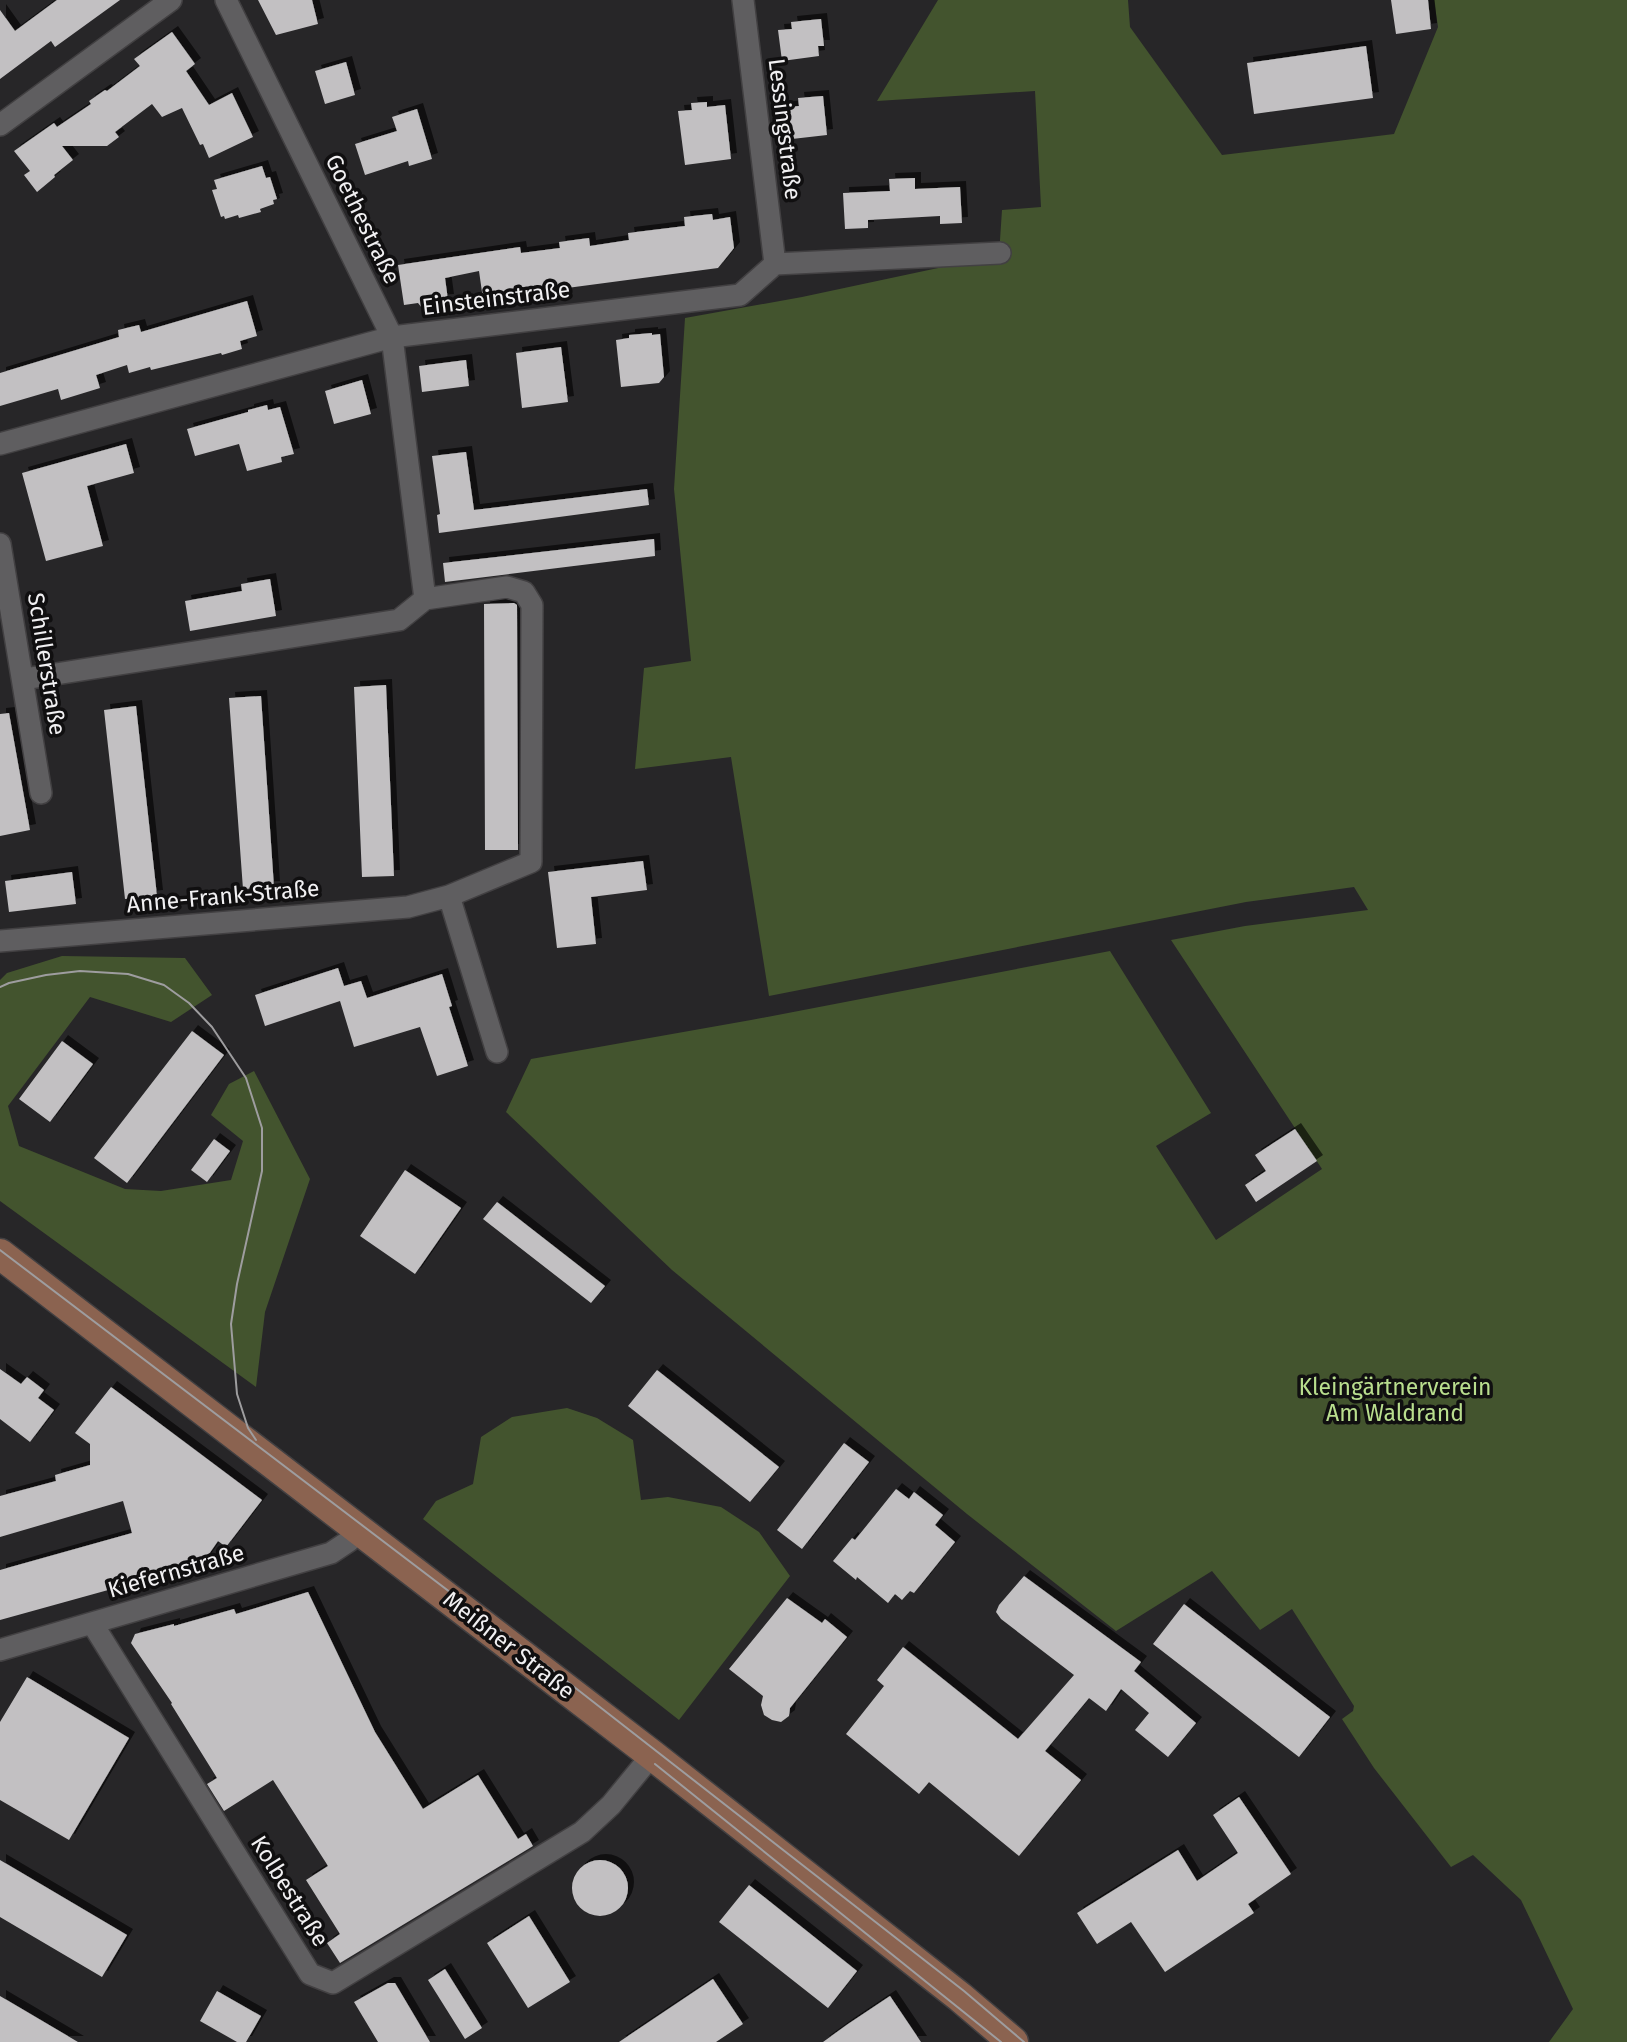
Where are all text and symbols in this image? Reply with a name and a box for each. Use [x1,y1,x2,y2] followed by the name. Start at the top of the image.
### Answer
[762,57,808,201] street label: Lessingstraße
[320,150,406,288] street label: Goethestraße
[420,275,572,321] street label: Einsteinstraße
[22,591,72,737] street label: Schillerstraße
[125,874,321,918] street label: Anne-Frank-Straße
[1298,1373,1492,1427] park label: Kleingärtnerverein Am Waldrand
[104,1538,248,1604] street label: Kiefernstraße
[438,1585,580,1705] street label: Meißner Straße
[245,1830,335,1952] street label: Kolbestraße

